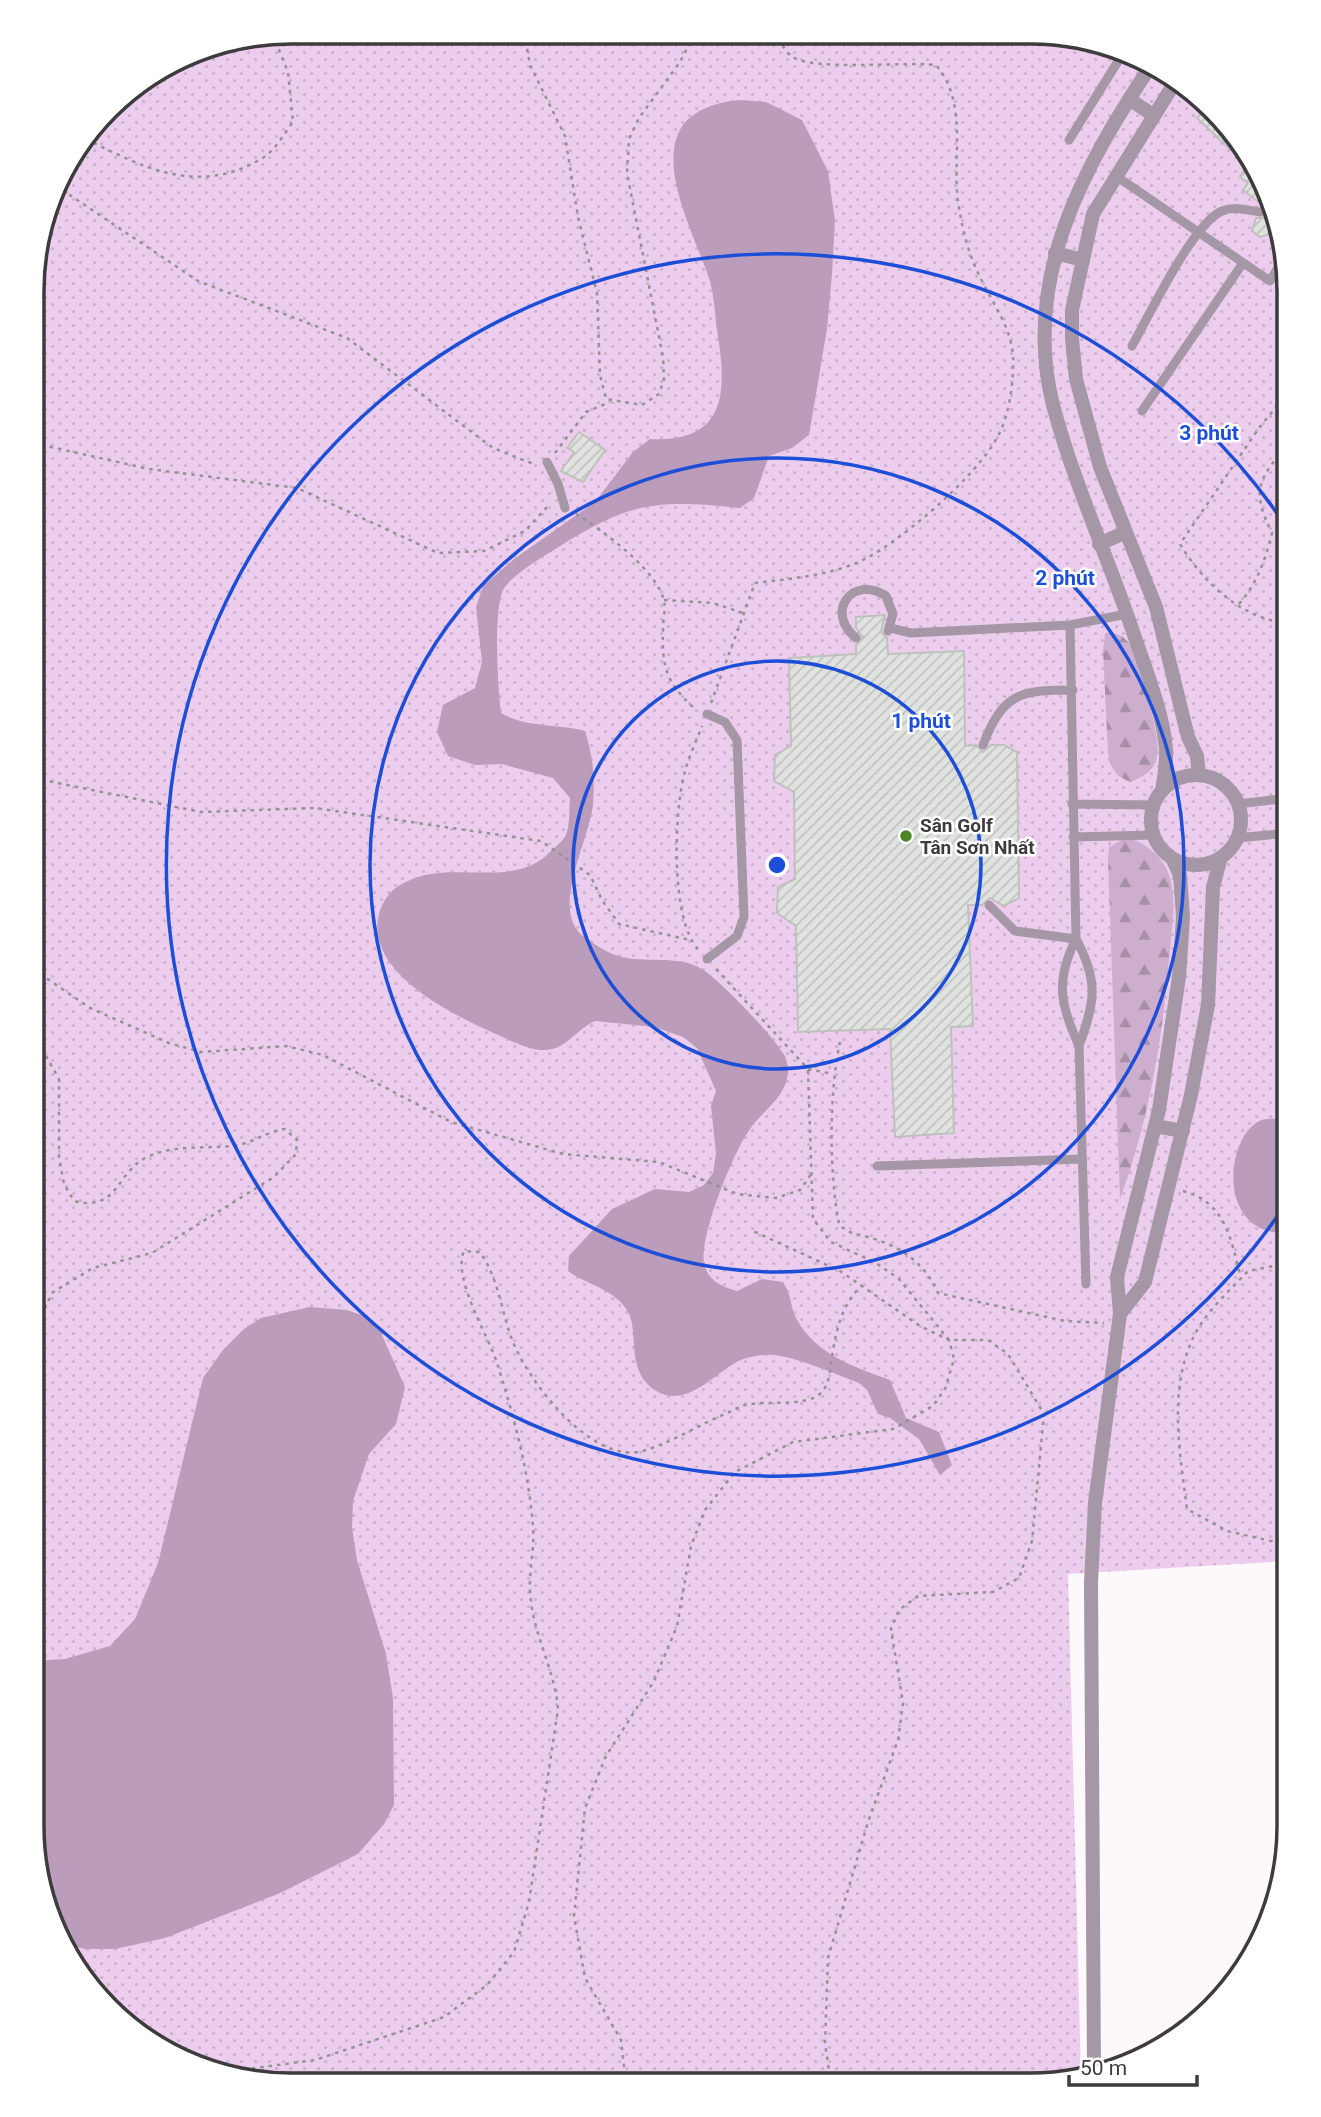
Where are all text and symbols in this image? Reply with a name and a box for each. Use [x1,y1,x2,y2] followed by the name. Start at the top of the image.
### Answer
[1179,421,1239,445] text: 3 phút
[1035,566,1095,590] text: 2 phút
[891,709,951,733] text: 1 phút
[920,814,1035,859] place label: Sân Golf Tân Sơn Nhất
[898,828,914,844] marker: Sân Golf Tân Sơn Nhất
[765,853,789,877] centre of rings
[1069,2044,1197,2088] scale bar
[1080,2056,1127,2080] text: 50 m

